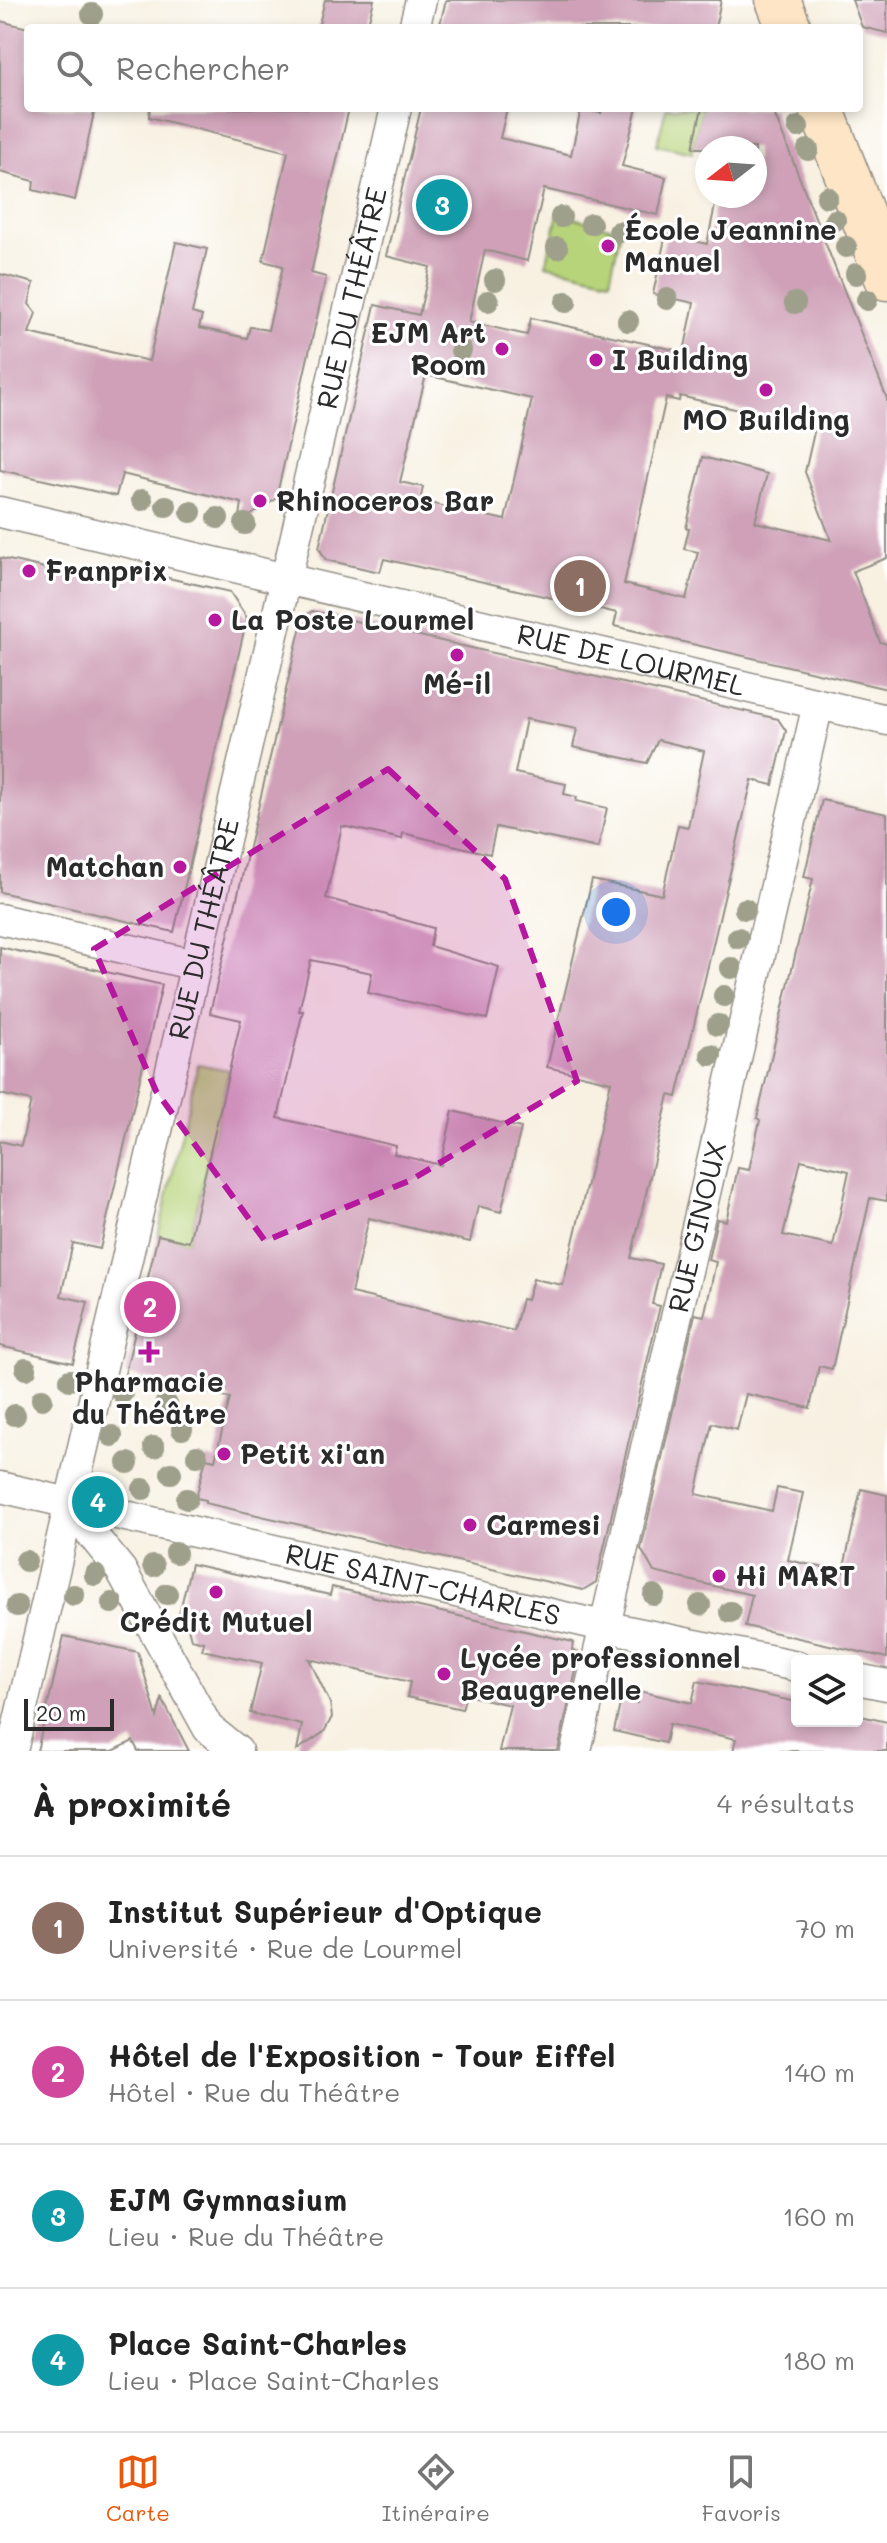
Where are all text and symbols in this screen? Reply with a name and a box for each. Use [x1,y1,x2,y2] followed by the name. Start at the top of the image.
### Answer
[24,24,863,112] search box
[52,46,96,90] icon: search
[116,48,290,88] text: Rechercher
[695,136,767,208] north arrow
[416,175,468,235] pin: 3
[308,184,394,412] street label: RUE DU THÉÂTRE
[624,211,837,279] place label: École Jeannine Manuel
[599,237,617,255] marker: École Jeannine Manuel
[370,314,486,382] place label: EJM Art Room
[493,340,511,358] marker: EJM Art Room
[612,341,748,377] place label: I Building
[587,351,605,369] marker: I Building
[757,381,775,399] marker: MO Building
[682,401,850,437] place label: MO Building
[276,482,494,518] place label: Rhinoceros Bar
[251,492,269,510] marker: Rhinoceros Bar
[45,552,167,588] place label: Franprix
[554,556,606,616] pin: 1
[20,562,38,580] marker: Franprix
[231,601,474,637] place label: La Poste Lourmel
[206,611,224,629] marker: La Poste Lourmel
[514,615,749,703] street label: RUE DE LOURMEL
[448,646,466,664] marker: Mé-il
[423,665,491,701] place label: Mé-il
[159,815,246,1043] street label: RUE DU THÉÂTRE
[45,848,164,884] place label: Matchan
[171,858,189,876] marker: Matchan
[596,892,636,932] your location
[659,1137,733,1316] street label: RUE GINOUX
[124,1277,176,1337] pin: 2
[140,1343,158,1361] marker: Pharmacie du Théâtre
[72,1363,226,1431] place label: Pharmacie du Théâtre
[240,1435,385,1471] place label: Petit xi'an
[215,1445,233,1463] marker: Petit xi'an
[72,1472,124,1532] pin: 4
[486,1506,601,1542] place label: Carmesi
[461,1516,479,1534] marker: Carmesi
[282,1534,564,1633] street label: RUE SAINT-CHARLES
[735,1557,855,1593] place label: Hi MART
[710,1567,728,1585] marker: Hi MART
[207,1583,225,1601] marker: Crédit Mutuel
[119,1603,313,1639] place label: Crédit Mutuel
[460,1639,741,1707] place label: Lycée professionnel Beaugrenelle
[791,1655,863,1727] map controls
[791,1655,863,1727] button: layers
[435,1665,453,1683] marker: Lycée professionnel Beaugrenelle
[24,1695,114,1731] scale bar
[36,1698,86,1727] text: 20 m
[32,1781,231,1826] text: À proximité
[717,1786,855,1820] text: 4 résultats
[108,1891,542,1931] text: Institut Supérieur d'Optique
[52,1911,64,1945] text: 1
[795,1911,855,1945] text: 70 m
[108,1931,463,1965] text: Université · Rue de Lourmel
[108,2035,615,2075] text: Hôtel de l'Exposition - Tour Eiffel
[51,2055,65,2089] text: 2
[783,2055,855,2089] text: 140 m
[108,2075,400,2109] text: Hôtel · Rue du Théâtre
[108,2179,347,2219] text: EJM Gymnasium
[50,2199,66,2233] text: 3
[783,2199,855,2233] text: 160 m
[108,2219,384,2253] text: Lieu · Rue du Théâtre
[108,2323,407,2363] text: Place Saint-Charles
[50,2343,66,2377] text: 4
[783,2343,855,2377] text: 180 m
[108,2363,440,2397] text: Lieu · Place Saint-Charles
[106,2450,170,2527] tab: Carte
[382,2450,490,2527] tab: Itinéraire
[702,2450,781,2527] tab: Favoris

